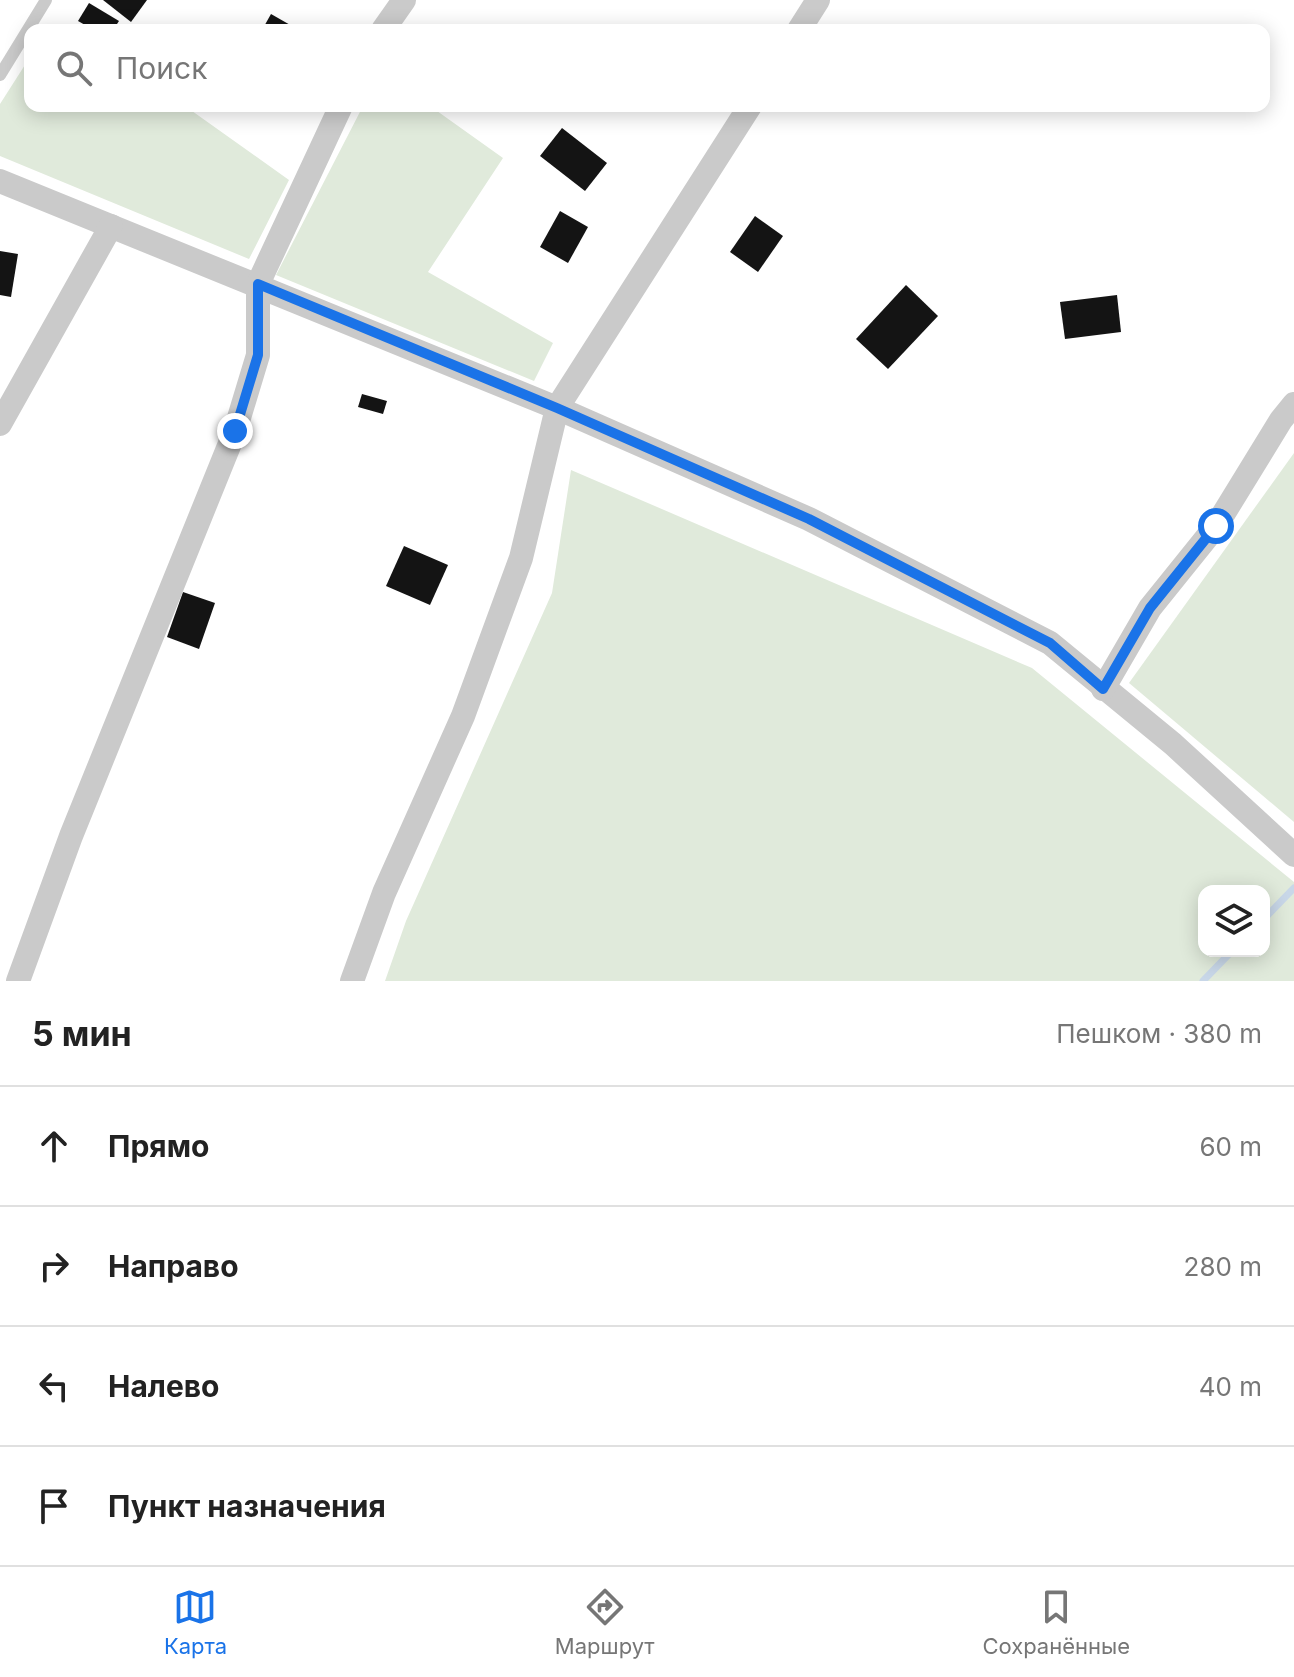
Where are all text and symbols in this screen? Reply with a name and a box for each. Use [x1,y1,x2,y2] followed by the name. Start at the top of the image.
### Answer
[24,24,1270,112] search box
[52,46,96,90] icon: search
[116,50,207,86] text: Поиск
[217,413,253,449] route end
[1198,508,1234,544] route start
[1198,885,1270,957] map controls
[1198,885,1270,957] button: layers
[32,1013,132,1054] text: 5 мин
[1056,1018,1262,1049] text: Пешком · 380 m
[32,1124,76,1168] icon: ahead
[108,1128,209,1164] text: Прямо
[1199,1131,1262,1162] text: 60 m
[32,1244,76,1288] icon: right
[108,1248,239,1284] text: Направо
[1184,1251,1262,1282] text: 280 m
[32,1364,76,1408] icon: left
[108,1368,220,1404] text: Налево
[1199,1371,1262,1402] text: 40 m
[32,1484,76,1528] icon: arrive
[108,1488,386,1524] text: Пункт назначения
[164,1585,227,1659] tab: Карта
[555,1585,655,1659] tab: Маршрут
[982,1585,1130,1659] tab: Сохранённые

